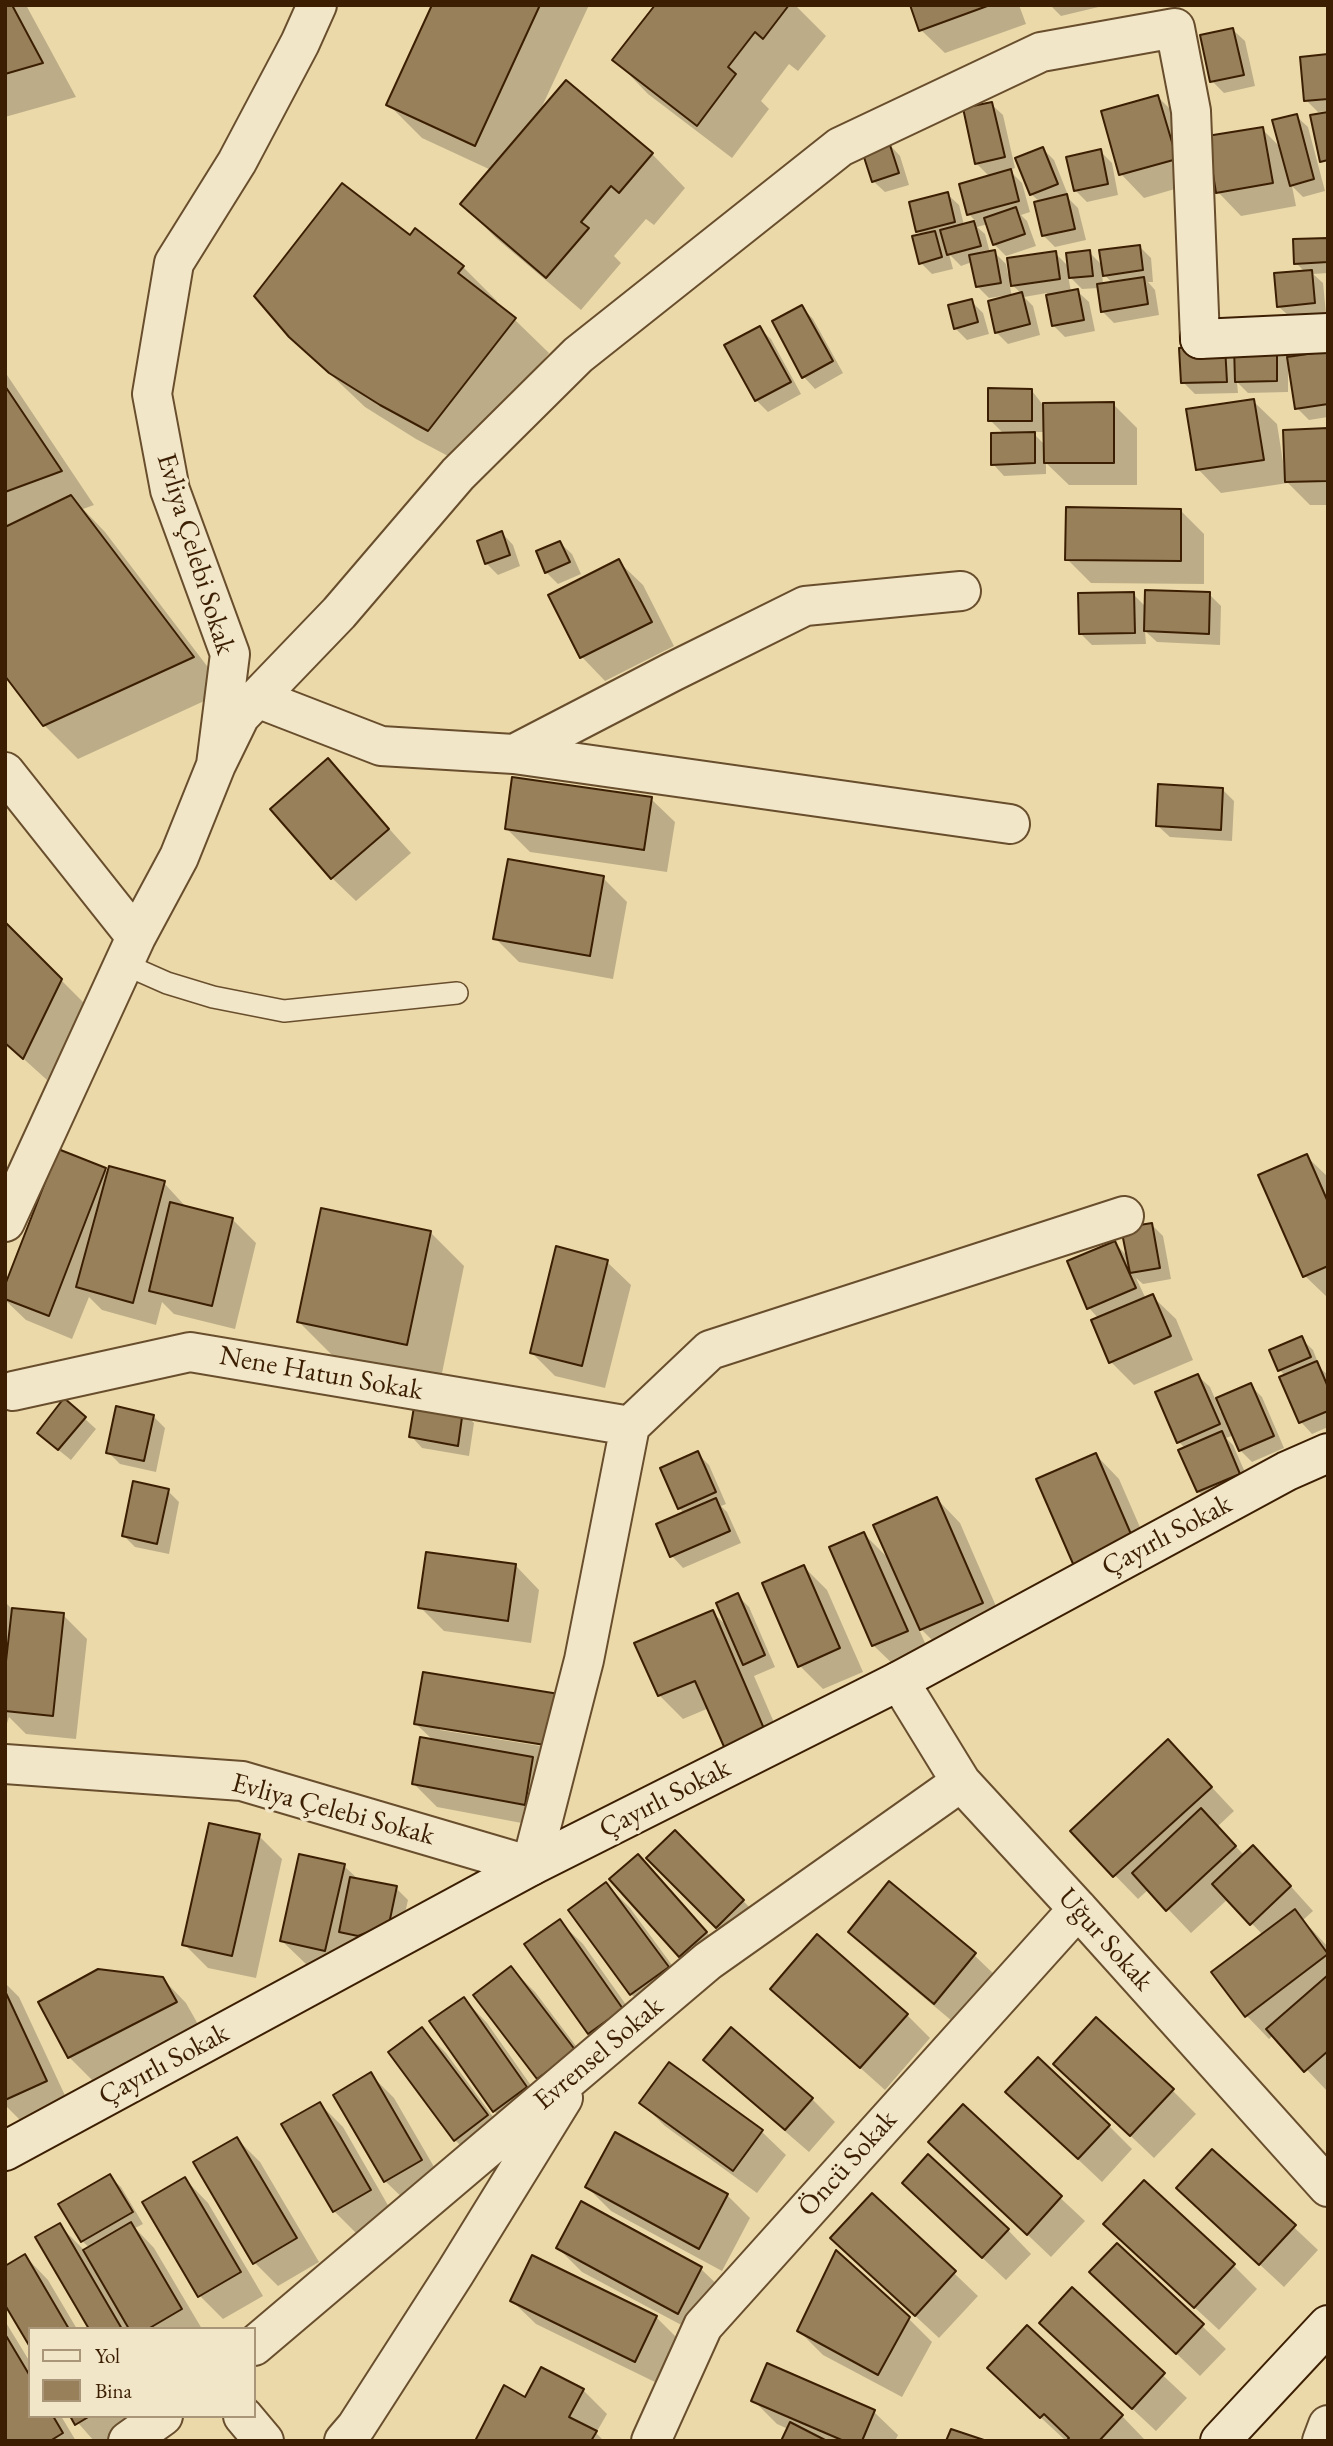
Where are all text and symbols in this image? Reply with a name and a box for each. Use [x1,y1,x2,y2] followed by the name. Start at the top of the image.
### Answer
[148,449,242,659] street label: Evliya Çelebi Sokak
[217,1340,425,1408] street label: Nene Hatun Sokak
[1096,1488,1238,1584] street label: Çayırlı Sokak
[594,1752,736,1846] street label: Çayırlı Sokak
[228,1767,438,1853] street label: Evliya Çelebi Sokak
[1050,1882,1160,1998] street label: Uğur Sokak
[528,1990,670,2118] street label: Evrensel Sokak
[93,2017,235,2113] street label: Çayırlı Sokak
[791,2104,905,2224] street label: Öncü Sokak
[28,2327,256,2418] legend
[95,2342,120,2369] text: Yol
[95,2377,132,2404] text: Bina

